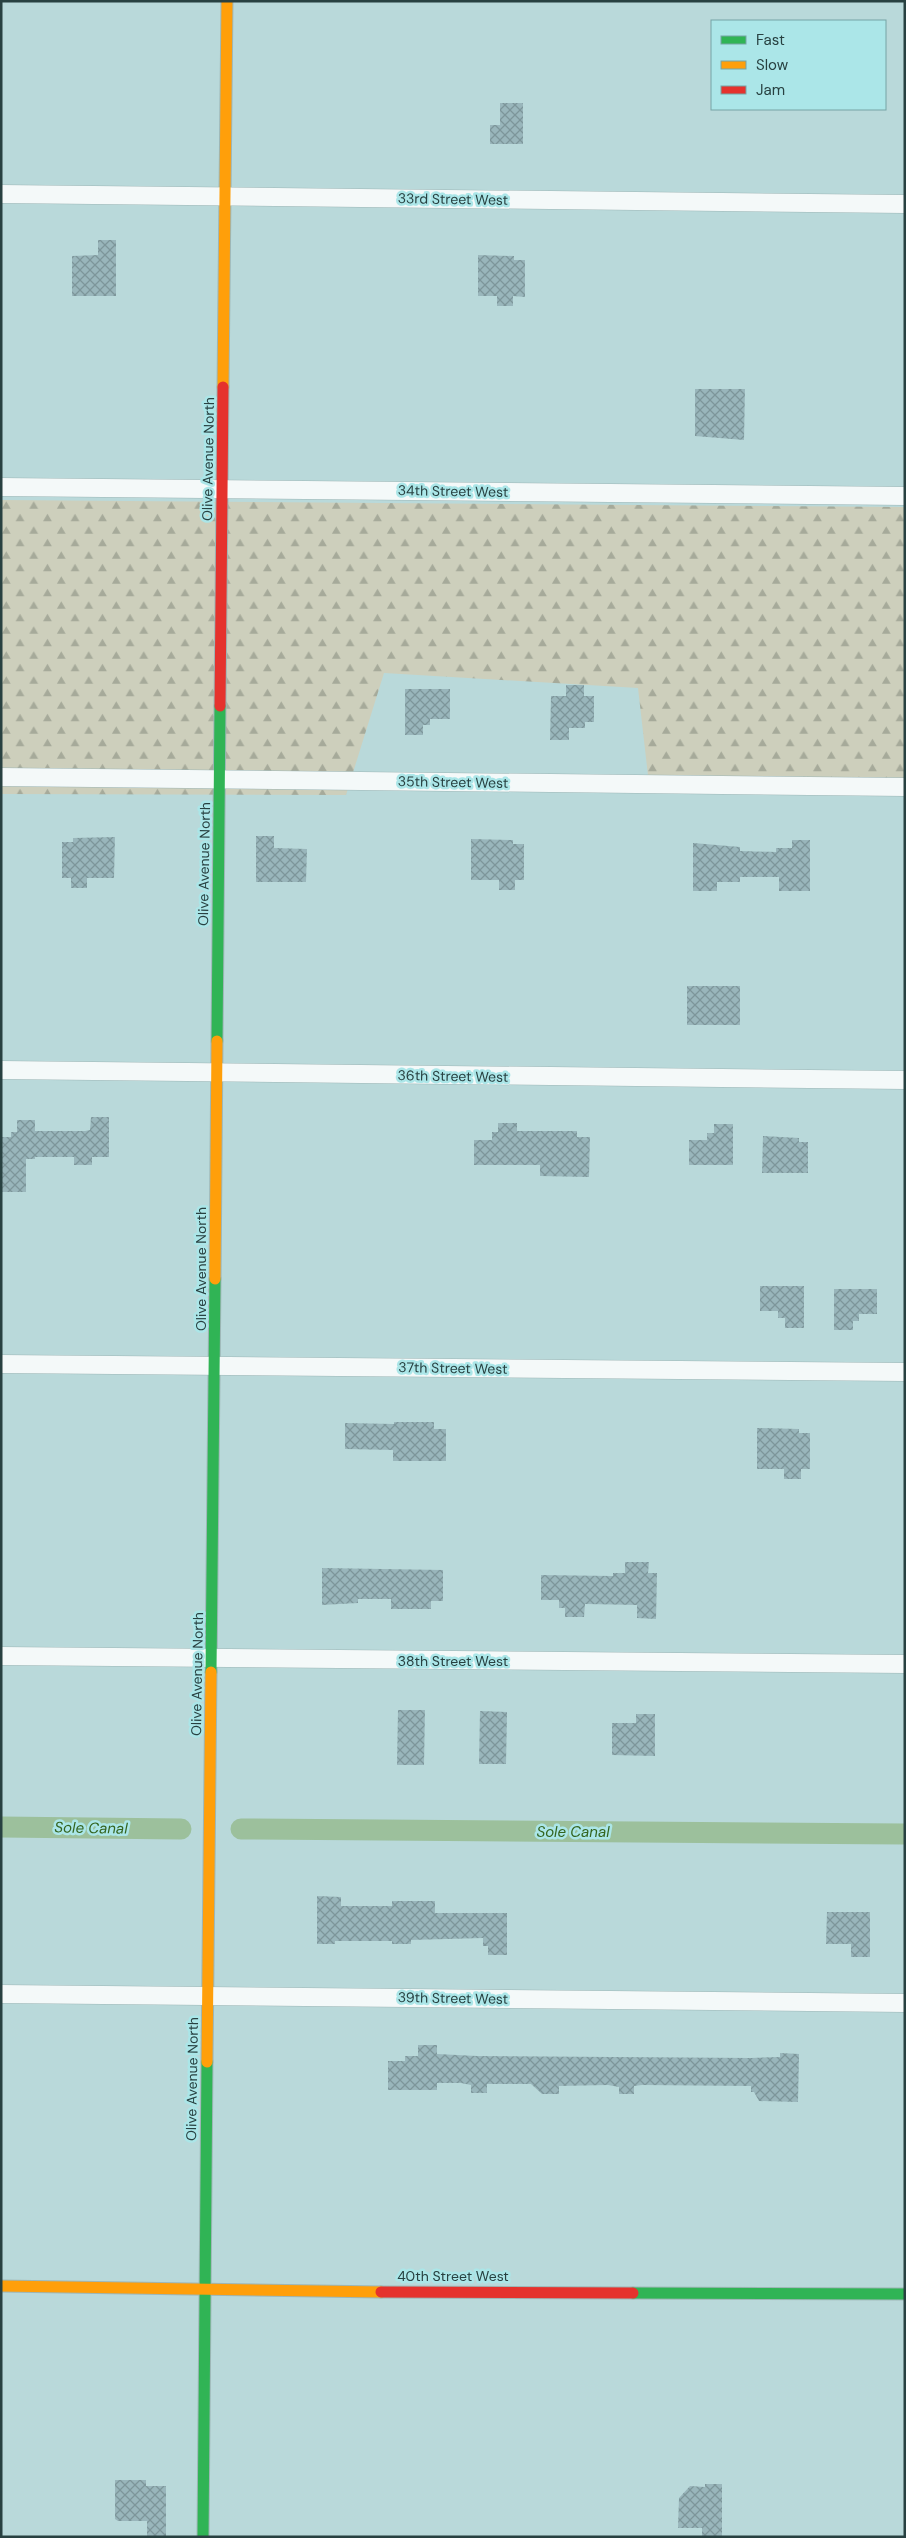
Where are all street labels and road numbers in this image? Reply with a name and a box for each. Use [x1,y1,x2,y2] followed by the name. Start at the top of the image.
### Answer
[398,189,508,209] street label: 33rd Street West
[198,397,218,521] street label: Olive Avenue North
[398,481,508,501] street label: 34th Street West
[398,772,508,792] street label: 35th Street West
[194,802,214,926] street label: Olive Avenue North
[397,1066,509,1086] street label: 36th Street West
[192,1207,210,1331] street label: Olive Avenue North
[398,1358,508,1378] street label: 37th Street West
[187,1612,207,1736] street label: Olive Avenue North
[398,1652,508,1670] street label: 38th Street West
[398,1988,508,2008] street label: 39th Street West
[182,2017,202,2141] street label: Olive Avenue North
[397,2267,509,2285] street label: 40th Street West

